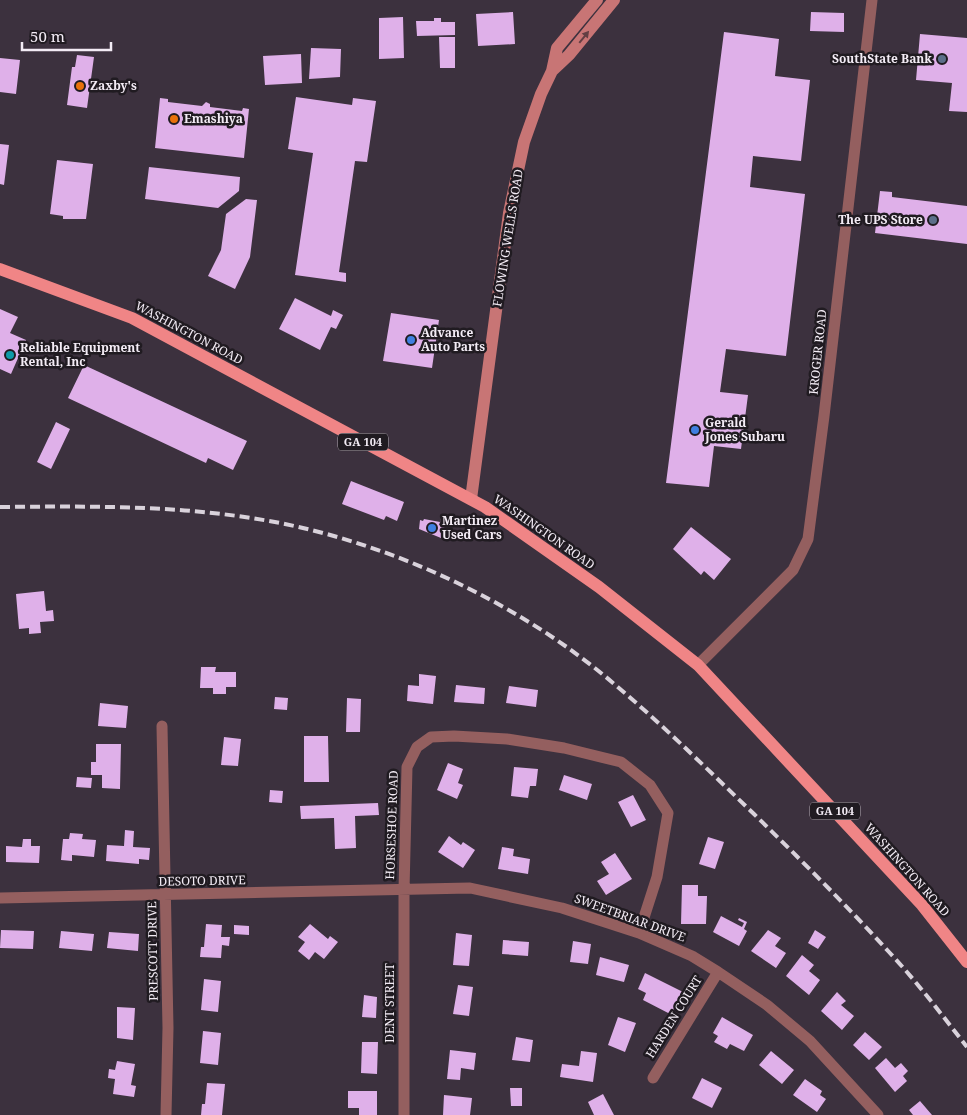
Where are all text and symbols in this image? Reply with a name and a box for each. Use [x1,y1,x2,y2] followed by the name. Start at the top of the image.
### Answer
[22,20,111,52] scale bar
[30,26,65,46] text: 50 m
[579,30,590,43] one-way arrow
[832,50,932,67] place label: SouthState Bank
[936,53,948,65] marker: SouthState Bank
[90,77,137,94] place label: Zaxby's
[74,80,86,92] marker: Zaxby's
[184,110,243,127] place label: Emashiya
[168,113,180,125] marker: Emashiya
[488,168,527,308] street label: FLOWING WELLS ROAD
[838,211,923,228] place label: The UPS Store
[927,214,939,226] marker: The UPS Store
[132,297,246,368] street label: WASHINGTON ROAD
[805,308,830,395] street label: KROGER ROAD
[421,324,485,355] place label: Advance Auto Parts
[405,334,417,346] marker: Advance Auto Parts
[20,339,140,370] place label: Reliable Equipment Rental, Inc
[4,349,16,361] marker: Reliable Equipment Rental, Inc
[704,414,785,445] place label: Gerald Jones Subaru
[689,424,701,436] marker: Gerald Jones Subaru
[338,434,388,451] road number: GA 104
[490,490,598,573] street label: WASHINGTON ROAD
[442,512,502,543] place label: Martinez Used Cars
[426,522,438,534] marker: Martinez Used Cars
[381,770,402,880] street label: HORSESHOE ROAD
[810,802,860,819] road number: GA 104
[861,819,954,920] street label: WASHINGTON ROAD
[158,871,246,890] street label: DESOTO DRIVE
[572,889,688,946] street label: SWEETBRIAR DRIVE
[143,901,162,1001] street label: PRESCOTT DRIVE
[381,963,398,1043] street label: DENT STREET
[641,972,706,1061] street label: HARDEN COURT

